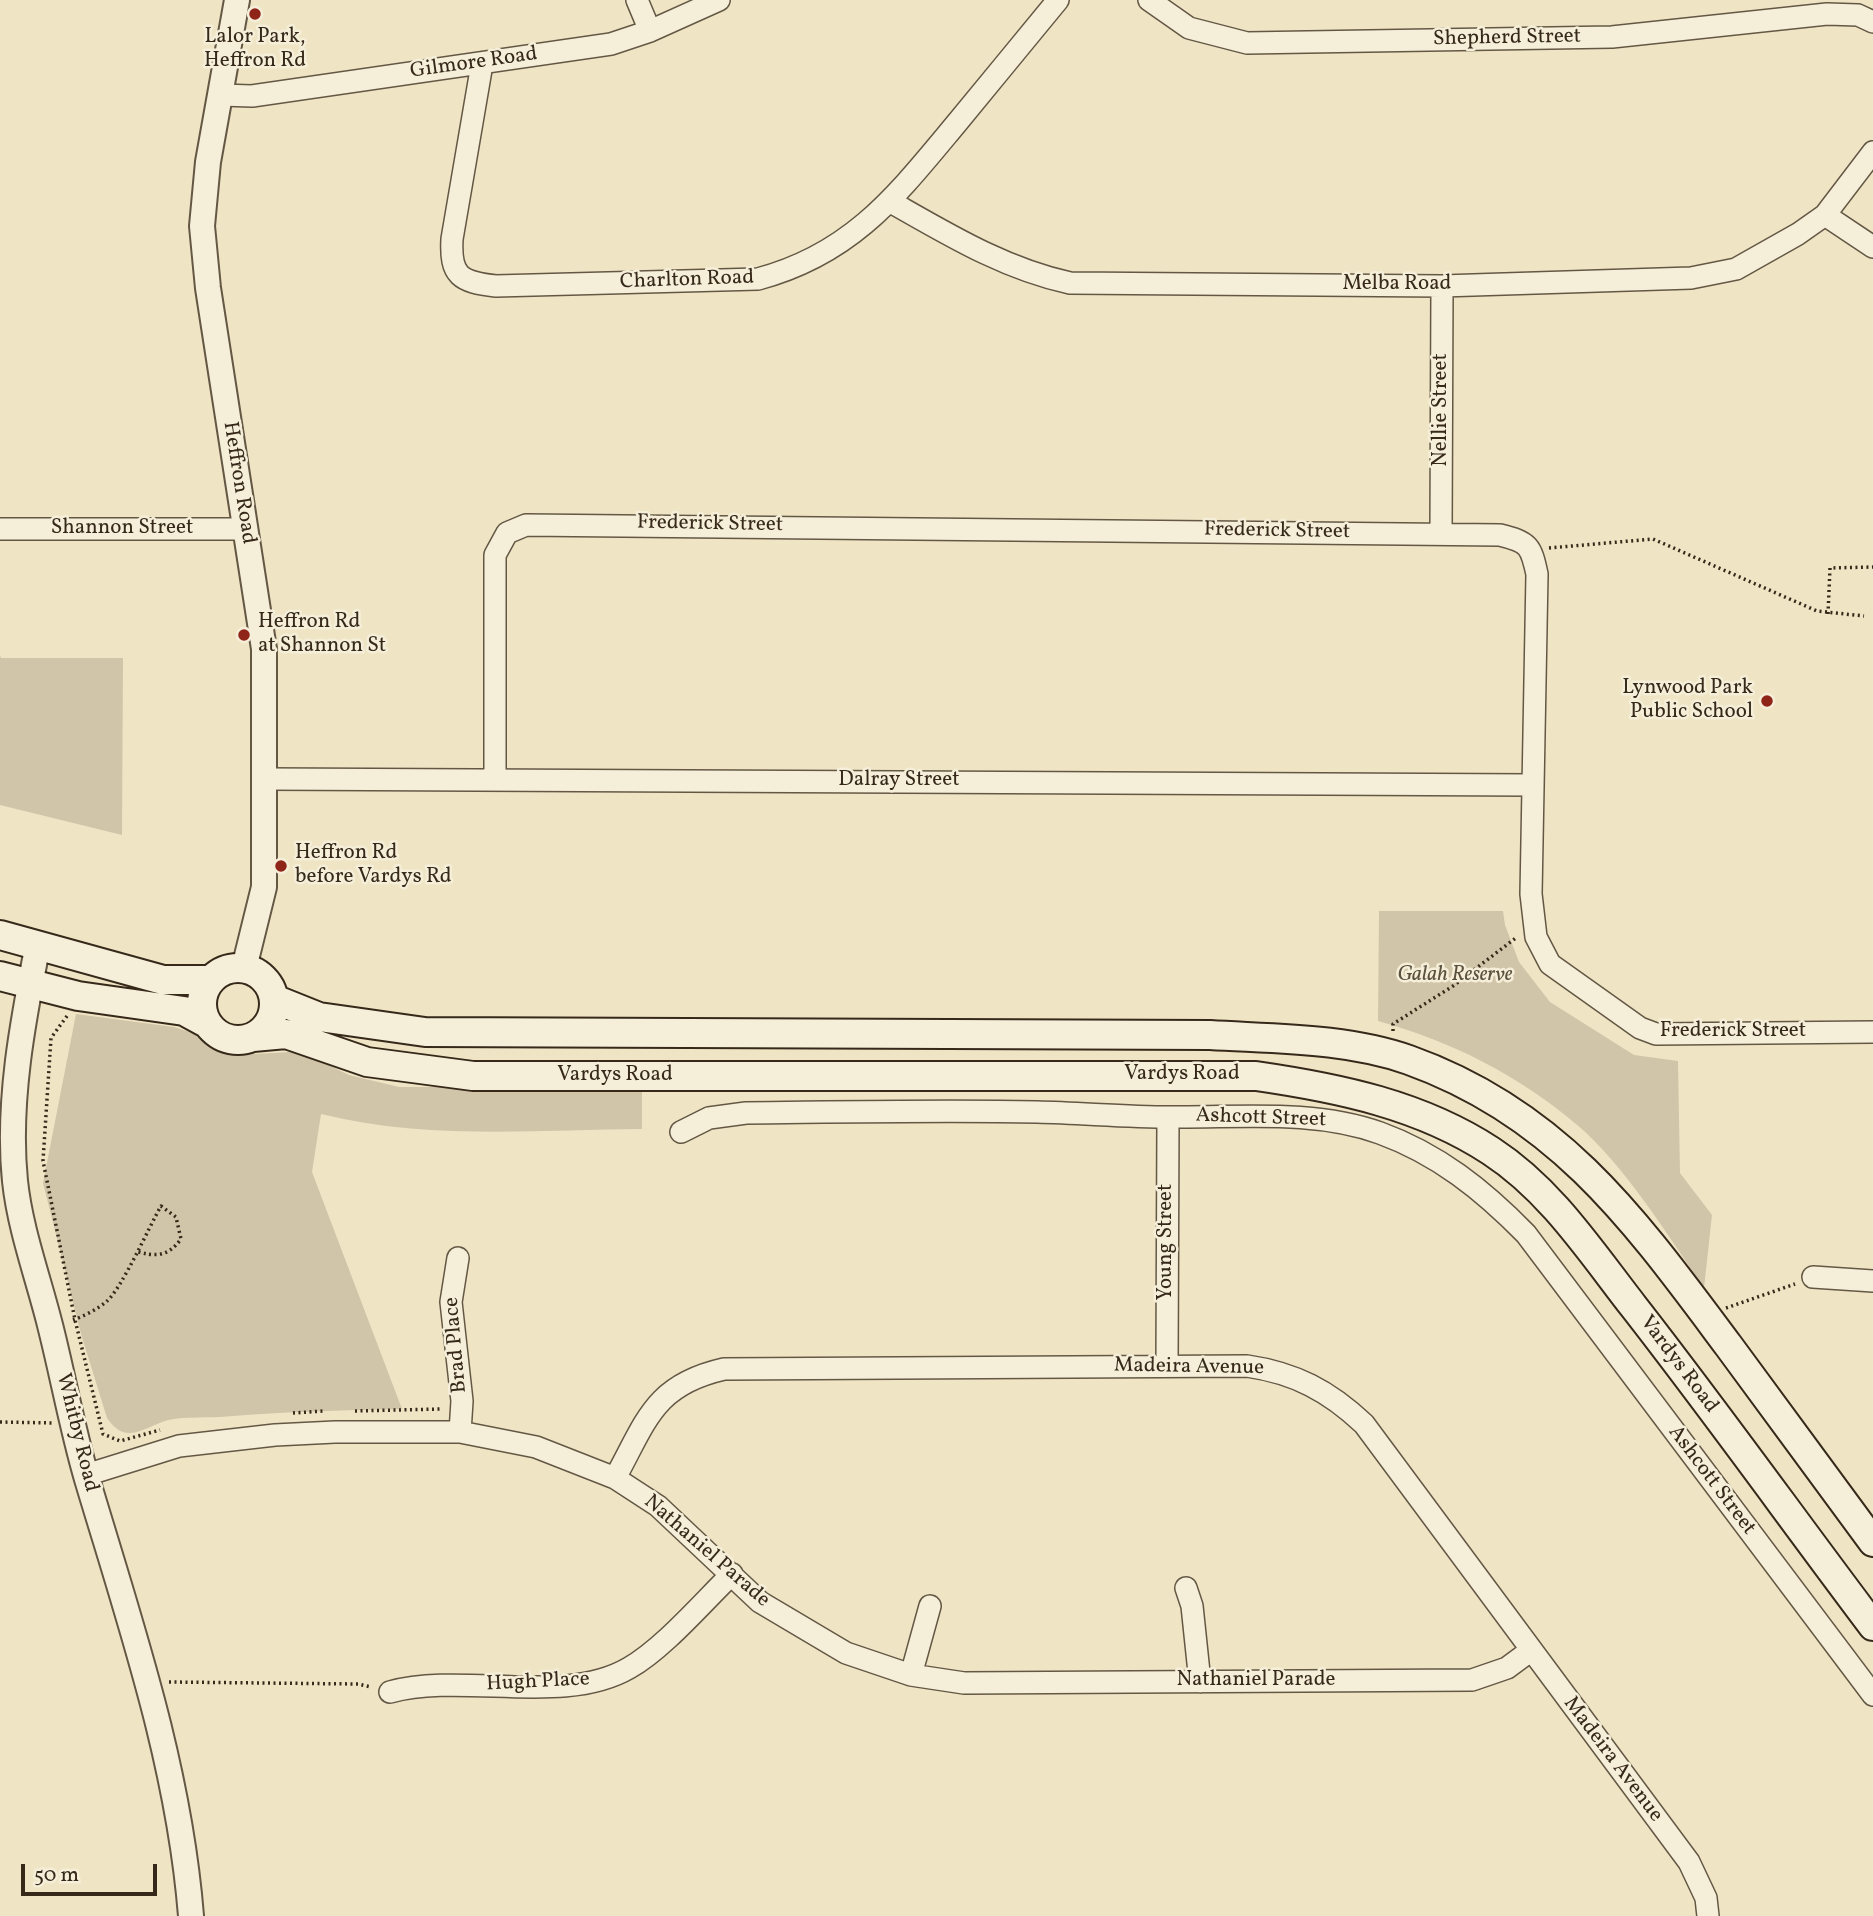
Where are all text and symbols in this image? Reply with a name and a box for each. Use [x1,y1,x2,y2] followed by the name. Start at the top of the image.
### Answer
[247,6,263,22] marker: Lalor Park, Heffron Rd
[204,25,306,75] place label: Lalor Park, Heffron Rd
[1433,25,1581,53] street label: Shepherd Street
[409,43,539,85] street label: Gilmore Road
[619,266,755,296] street label: Charlton Road
[1343,272,1451,298] street label: Melba Road
[1429,353,1455,467] street label: Nellie Street
[216,420,260,546] street label: Heffron Road
[637,511,783,539] street label: Frederick Street
[51,516,193,542] street label: Shannon Street
[1204,518,1350,546] street label: Frederick Street
[258,610,386,660] place label: Heffron Rd at Shannon St
[236,627,252,643] marker: Heffron Rd at Shannon St
[1622,676,1753,726] place label: Lynwood Park Public School
[1759,693,1775,709] marker: Lynwood Park Public School
[838,768,960,794] street label: Dalray Street
[295,841,452,891] place label: Heffron Rd before Vardys Rd
[273,858,289,874] marker: Heffron Rd before Vardys Rd
[1398,963,1512,989] park label: Galah Reserve
[1660,1019,1806,1045] street label: Frederick Street
[1124,1062,1240,1088] street label: Vardys Road
[557,1063,673,1089] street label: Vardys Road
[1195,1104,1327,1134] street label: Ashcott Street
[1154,1184,1180,1300] street label: Young Street
[440,1296,474,1394] street label: Brad Place
[1633,1311,1723,1419] street label: Vardys Road
[1114,1354,1264,1382] street label: Madeira Avenue
[49,1371,103,1495] street label: Whitby Road
[1662,1421,1760,1541] street label: Ashcott Street
[638,1490,774,1614] street label: Nathaniel Parade
[486,1668,590,1698] street label: Hugh Place
[1176,1668,1336,1694] street label: Nathaniel Parade
[1557,1692,1667,1828] street label: Madeira Avenue
[24,1850,161,1894] scale bar
[34,1861,79,1890] text: 50 m

